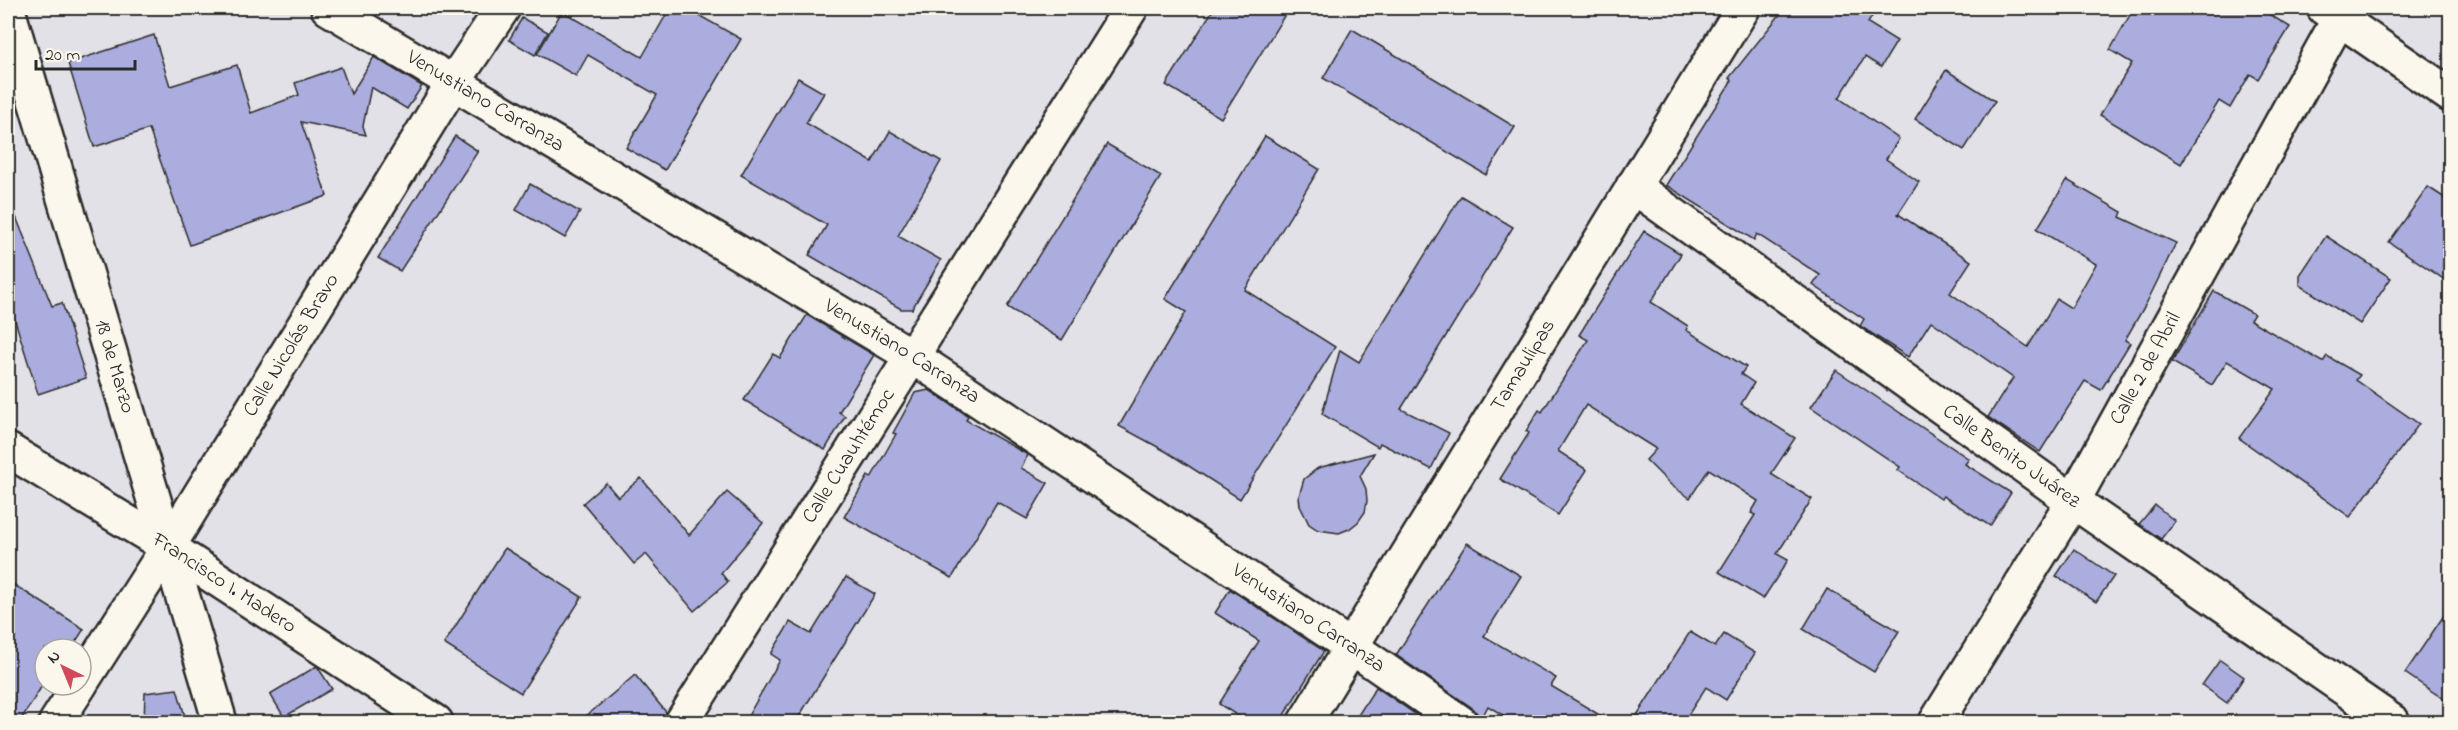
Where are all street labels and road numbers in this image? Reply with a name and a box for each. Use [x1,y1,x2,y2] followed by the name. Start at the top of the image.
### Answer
[400,43,570,160] street label: Venustiano Carranza
[236,268,347,423] street label: Calle Nicolás Bravo
[817,291,986,412] street label: Venustiano Carranza
[2103,307,2189,431] street label: Calle 2 de Abril
[1484,314,1563,418] street label: Tamaulipas
[86,316,142,417] street label: 18 de Marzo
[795,382,903,530] street label: Calle Cuauhtémoc
[1936,397,2086,517] street label: Calle Benito Juárez
[145,525,302,642] street label: Francisco I. Madero
[1225,556,1391,681] street label: Venustiano Carranza

